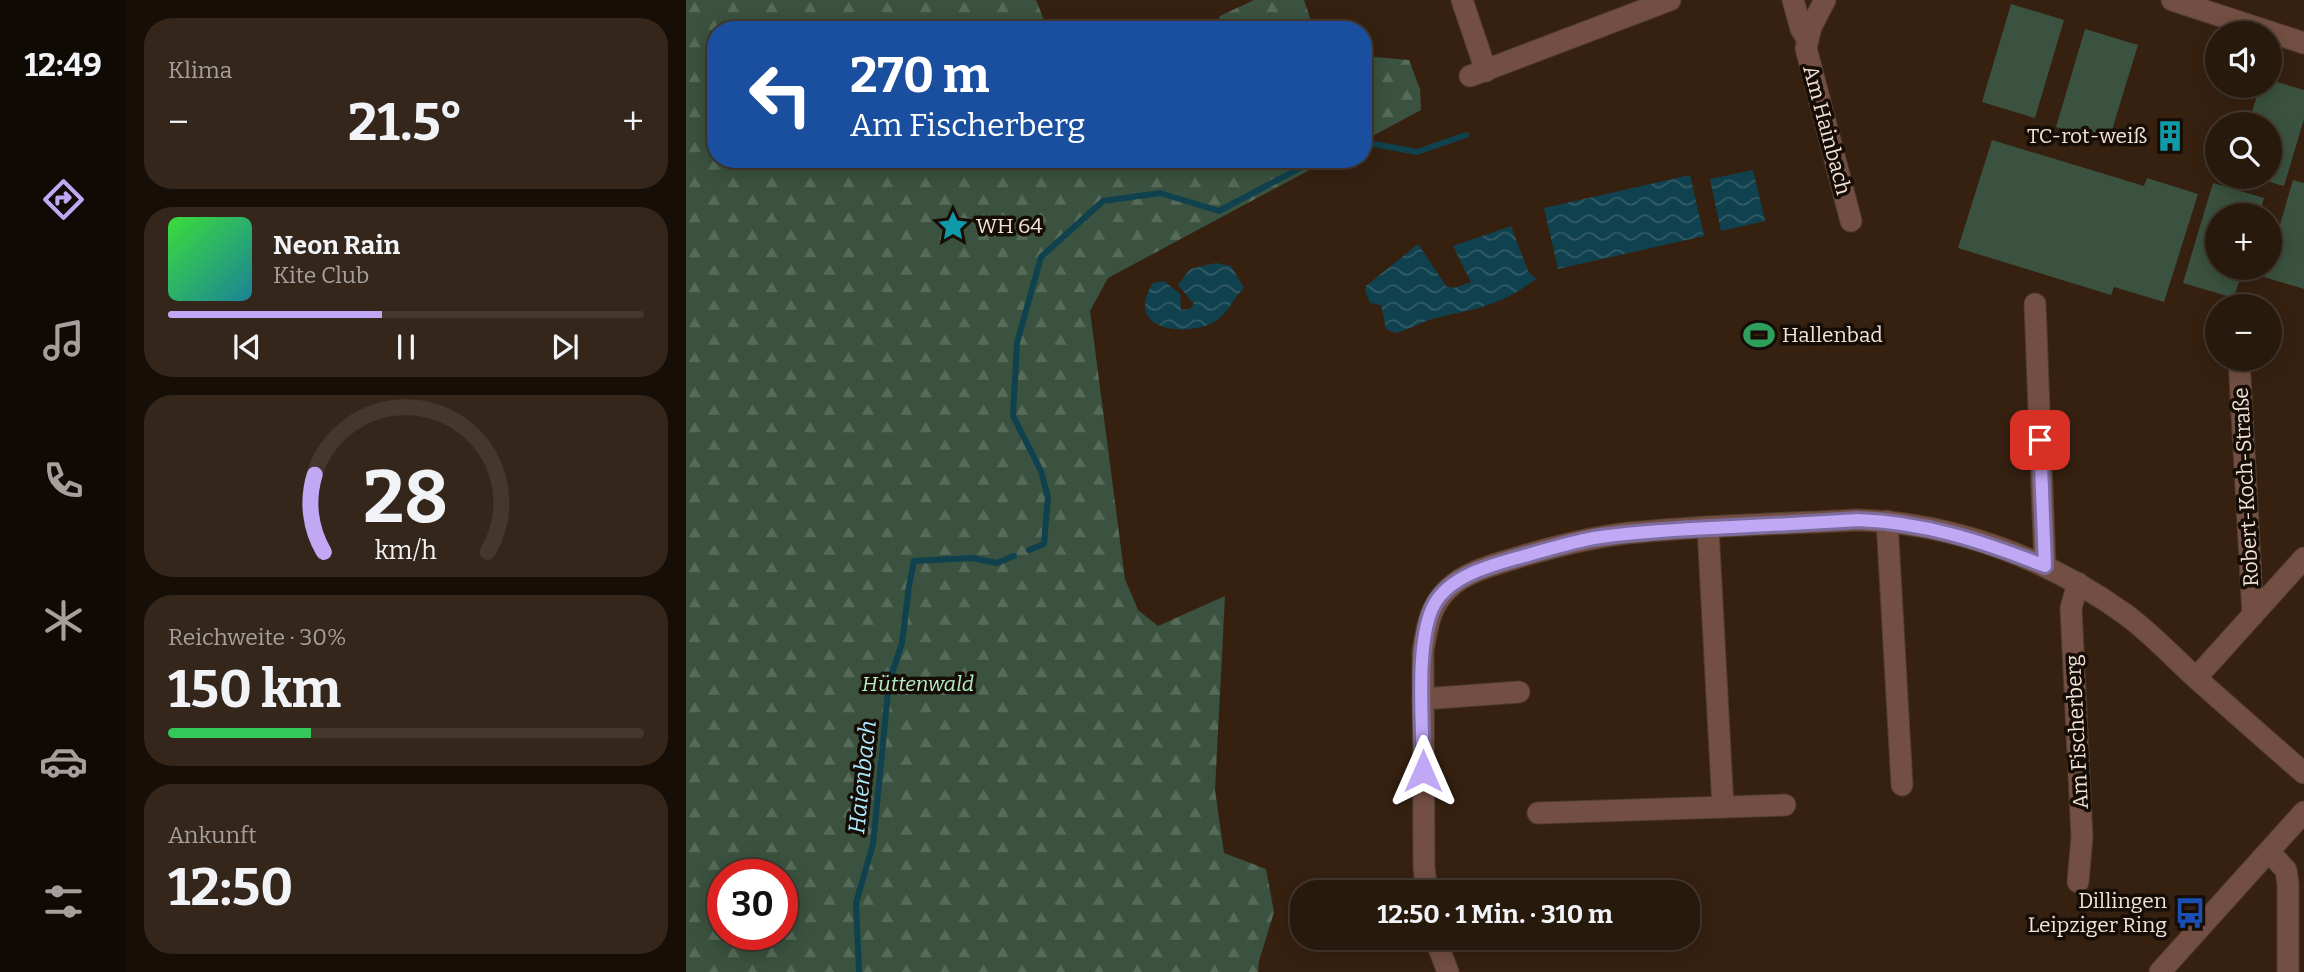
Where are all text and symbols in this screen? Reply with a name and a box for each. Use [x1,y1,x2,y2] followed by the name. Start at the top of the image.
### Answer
[2205,21,2282,371] map controls
[2205,21,2282,98] button: sound
[24,46,102,84] text: 12:49
[850,46,990,105] text: 270 m
[735,49,826,140] icon: left
[168,56,232,84] text: Klima
[1797,62,1857,198] street label: Am Hainbach
[348,91,463,154] text: 21.5°
[168,99,189,145] text: −
[622,99,644,145] text: +
[850,106,1086,144] text: Am Fischerberg
[2205,112,2282,189] button: search
[2153,119,2187,153] building icon: TC-rot-weiß
[2027,123,2147,149] place label: TC-rot-weiß
[39,175,88,224] icon: directions
[2205,203,2282,280] button: +
[936,209,970,243] place icon: WH 64
[976,213,1043,239] place label: WH 64
[273,230,400,261] text: Neon Rain
[273,261,369,289] text: Kite Club
[2205,294,2282,371] button: −
[39,316,88,365] icon: music
[1742,318,1776,352] sports icon: Hallenbad
[1782,322,1883,348] place label: Hallenbad
[228,328,266,366] icon: previous
[387,328,425,366] icon: pause
[546,328,584,366] icon: next
[2228,387,2264,587] street label: Robert-Koch-Straße
[2010,410,2070,470] pin
[2021,421,2059,459] icon: arrive
[364,454,448,541] text: 28
[39,456,88,505] icon: phone
[375,536,437,566] text: km/h
[39,596,88,645] icon: climate
[168,623,347,651] text: Reichweite · 30%
[2060,654,2094,810] street label: Am Fischerberg
[168,658,341,721] text: 150 km
[862,671,974,697] park label: Hüttenwald
[842,719,882,835] water label: Haienbach
[1386,734,1460,808] position arrow
[39,737,88,786] icon: car
[168,821,257,849] text: Ankunft
[168,856,293,919] text: 12:50
[707,859,798,950] speed limit sign: 30
[39,877,88,926] icon: filters
[2028,888,2167,938] place label: Dillingen Leipziger Ring
[2173,896,2207,930] bus stop icon: Dillingen Leipziger Ring
[1377,899,1613,930] text: 12:50 · 1 Min. · 310 m

